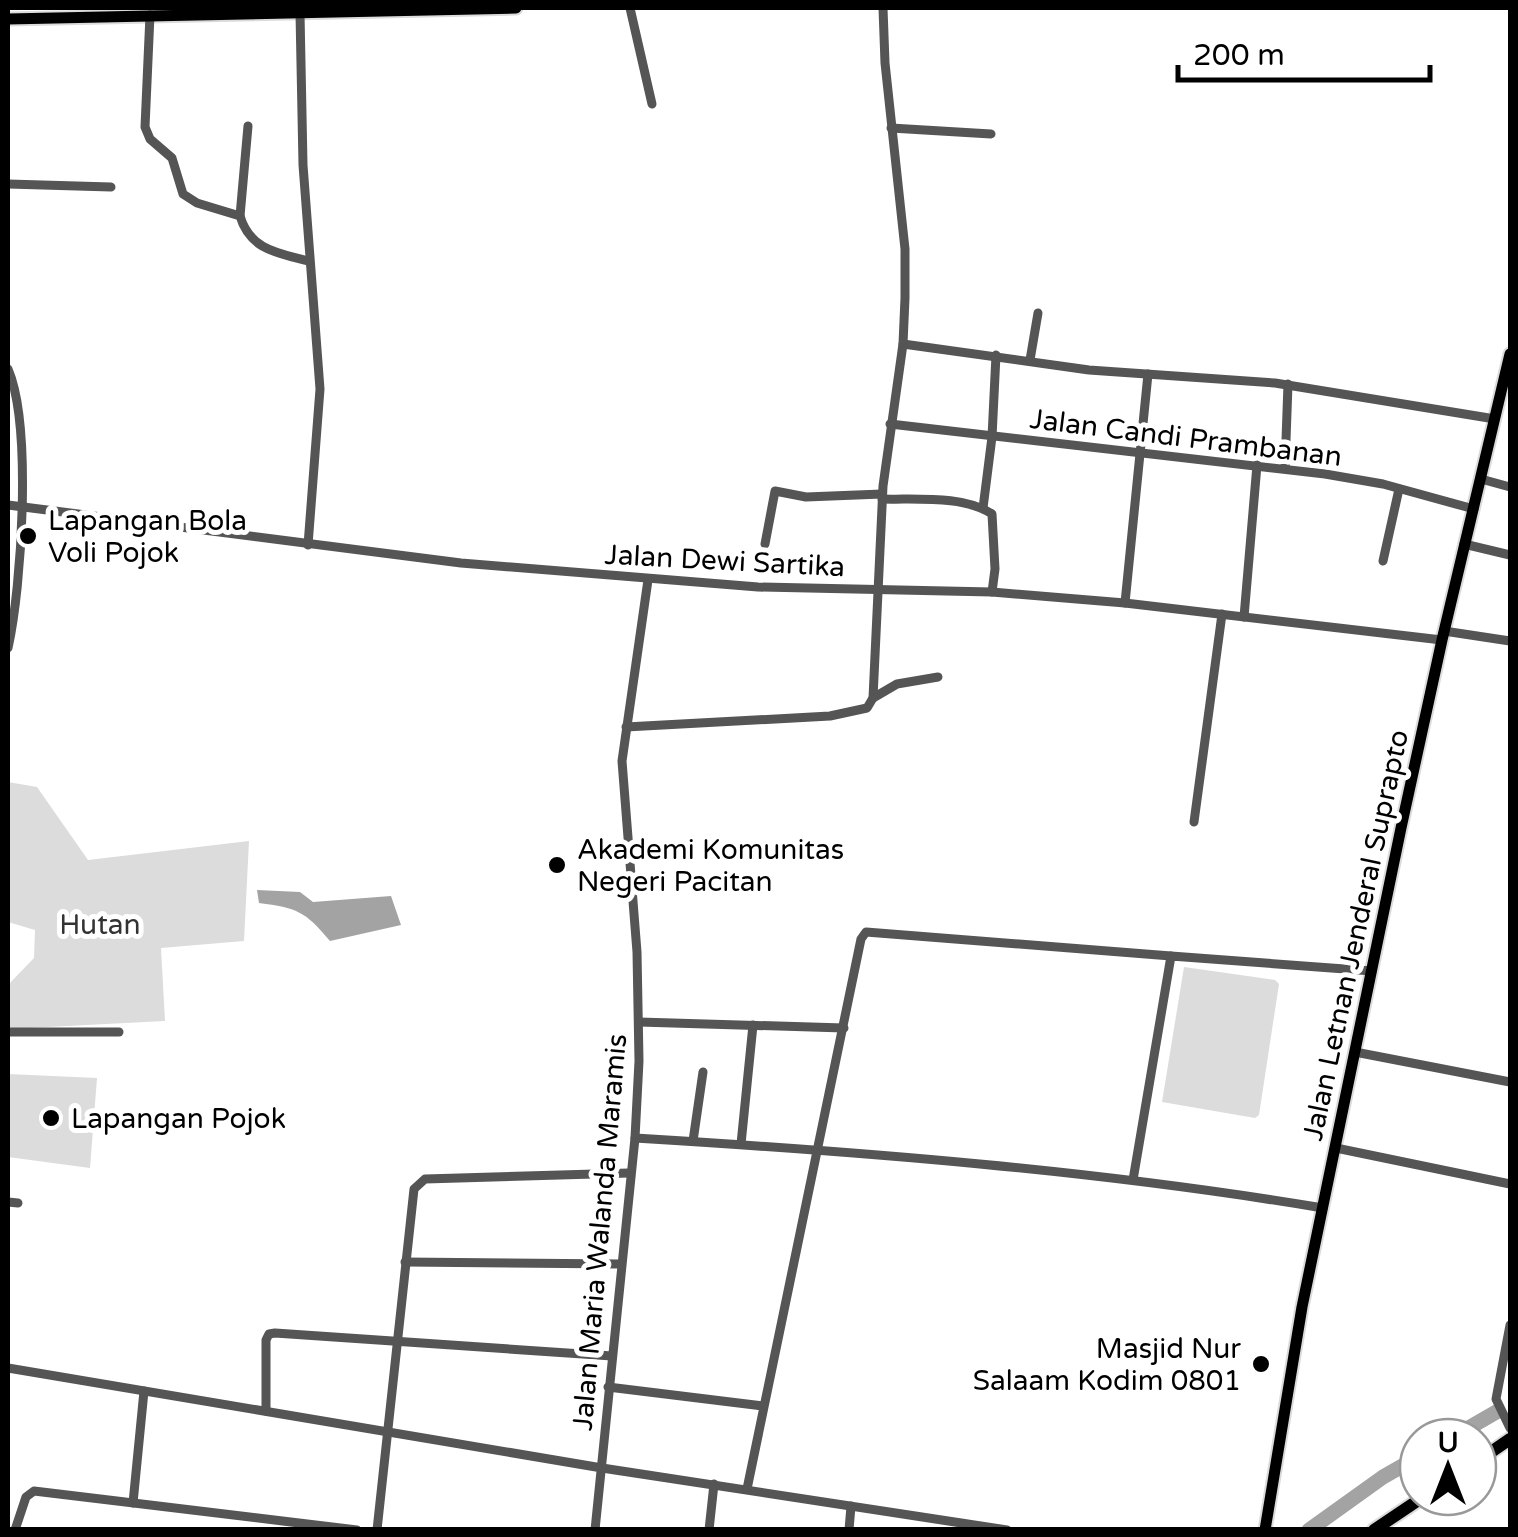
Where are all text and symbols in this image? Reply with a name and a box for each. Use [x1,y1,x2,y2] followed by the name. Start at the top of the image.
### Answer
[1178,20,1430,82] scale bar
[1193,37,1285,74] text: 200 m
[1028,402,1344,474] street label: Jalan Candi Prambanan
[48,504,247,570] place label: Lapangan Bola Voli Pojok
[17,525,39,547] marker: Lapangan Bola Voli Pojok
[604,538,846,584] street label: Jalan Dewi Sartika
[1296,727,1416,1144] street label: Jalan Letnan Jenderal Suprapto
[577,833,844,899] place label: Akademi Komunitas Negeri Pacitan
[546,854,568,876] marker: Akademi Komunitas Negeri Pacitan
[59,908,141,942] park label: Hutan
[566,1032,634,1432] street label: Jalan Maria Walanda Maramis
[71,1102,286,1136] place label: Lapangan Pojok
[40,1107,62,1129] marker: Lapangan Pojok
[973,1332,1241,1398] place label: Masjid Nur Salaam Kodim 0801
[1250,1353,1272,1375] marker: Masjid Nur Salaam Kodim 0801
[1398,1417,1498,1517] north arrow
[1437,1426,1459,1460] text: U

